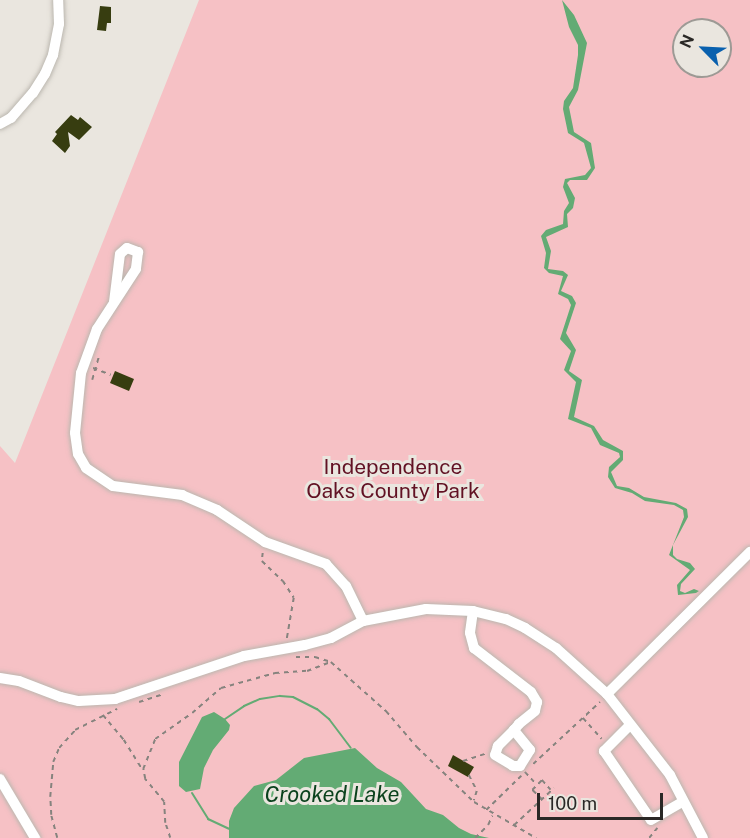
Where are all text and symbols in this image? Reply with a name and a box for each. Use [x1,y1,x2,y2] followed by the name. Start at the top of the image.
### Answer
[672,18,732,78] north arrow
[676,32,698,51] text: N
[306,454,480,504] park label: Independence Oaks County Park
[540,781,666,819] scale bar
[265,782,399,808] water label: Crooked Lake
[548,793,597,814] text: 100 m

